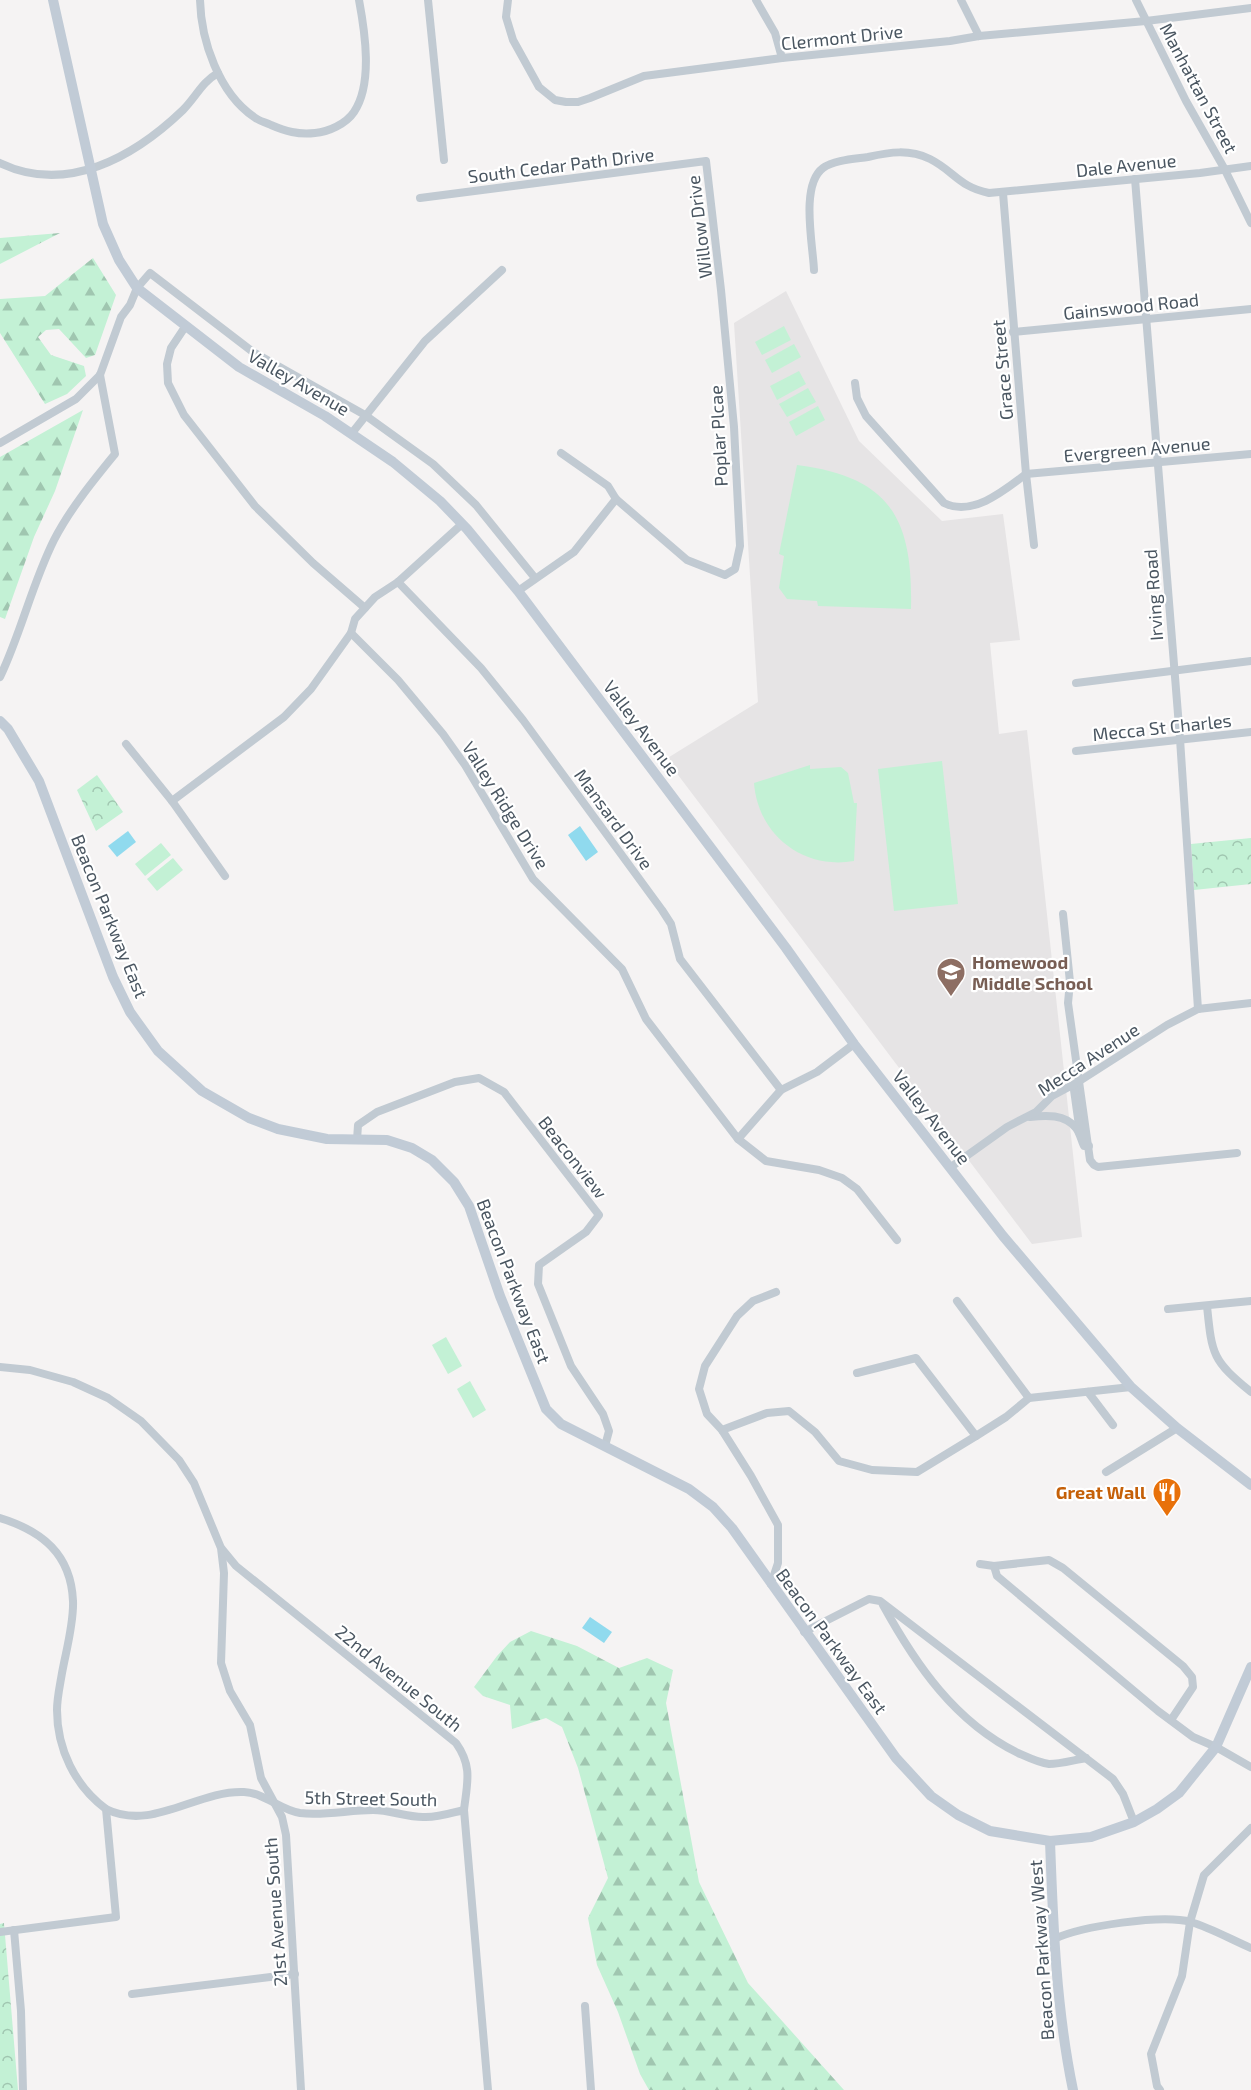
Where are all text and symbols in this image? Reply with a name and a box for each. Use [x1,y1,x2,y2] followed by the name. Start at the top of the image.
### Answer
[1155,19,1243,157] street label: Manhattan Street
[780,20,904,54] street label: Clermont Drive
[467,143,655,187] street label: South Cedar Path Drive
[1075,149,1177,181] street label: Dale Avenue
[682,174,716,280] street label: Willow Drive
[1062,288,1200,324] street label: Gainswood Road
[987,319,1017,421] street label: Grace Street
[244,344,354,420] street label: Valley Avenue
[704,385,732,487] street label: Poplar Plcae
[1063,432,1211,466] street label: Evergreen Avenue
[1139,548,1167,642] street label: Irving Road
[599,676,685,780] street label: Valley Avenue
[1091,709,1233,745] street label: Mecca St Charles
[458,737,554,873] street label: Valley Ridge Drive
[570,764,658,874] street label: Mansard Drive
[67,831,153,1001] street label: Beacon Parkway East
[972,951,1093,994] place label: Homewood Middle School
[935,956,967,998] school or university icon: Homewood Middle School
[1033,1018,1143,1100] street label: Mecca Avenue
[888,1065,976,1169] street label: Valley Avenue
[534,1111,612,1203] street label: Beaconview
[472,1196,556,1367] street label: Beacon Parkway East
[1151,1476,1183,1518] restaurant icon: Great Wall
[1056,1481,1146,1503] place label: Great Wall
[772,1564,892,1718] street label: Beacon Parkway East
[331,1620,467,1736] street label: 22nd Avenue South
[304,1786,438,1810] street label: 5th Street South
[259,1837,291,1987] street label: 21st Avenue South
[1024,1859,1058,2041] street label: Beacon Parkway West

